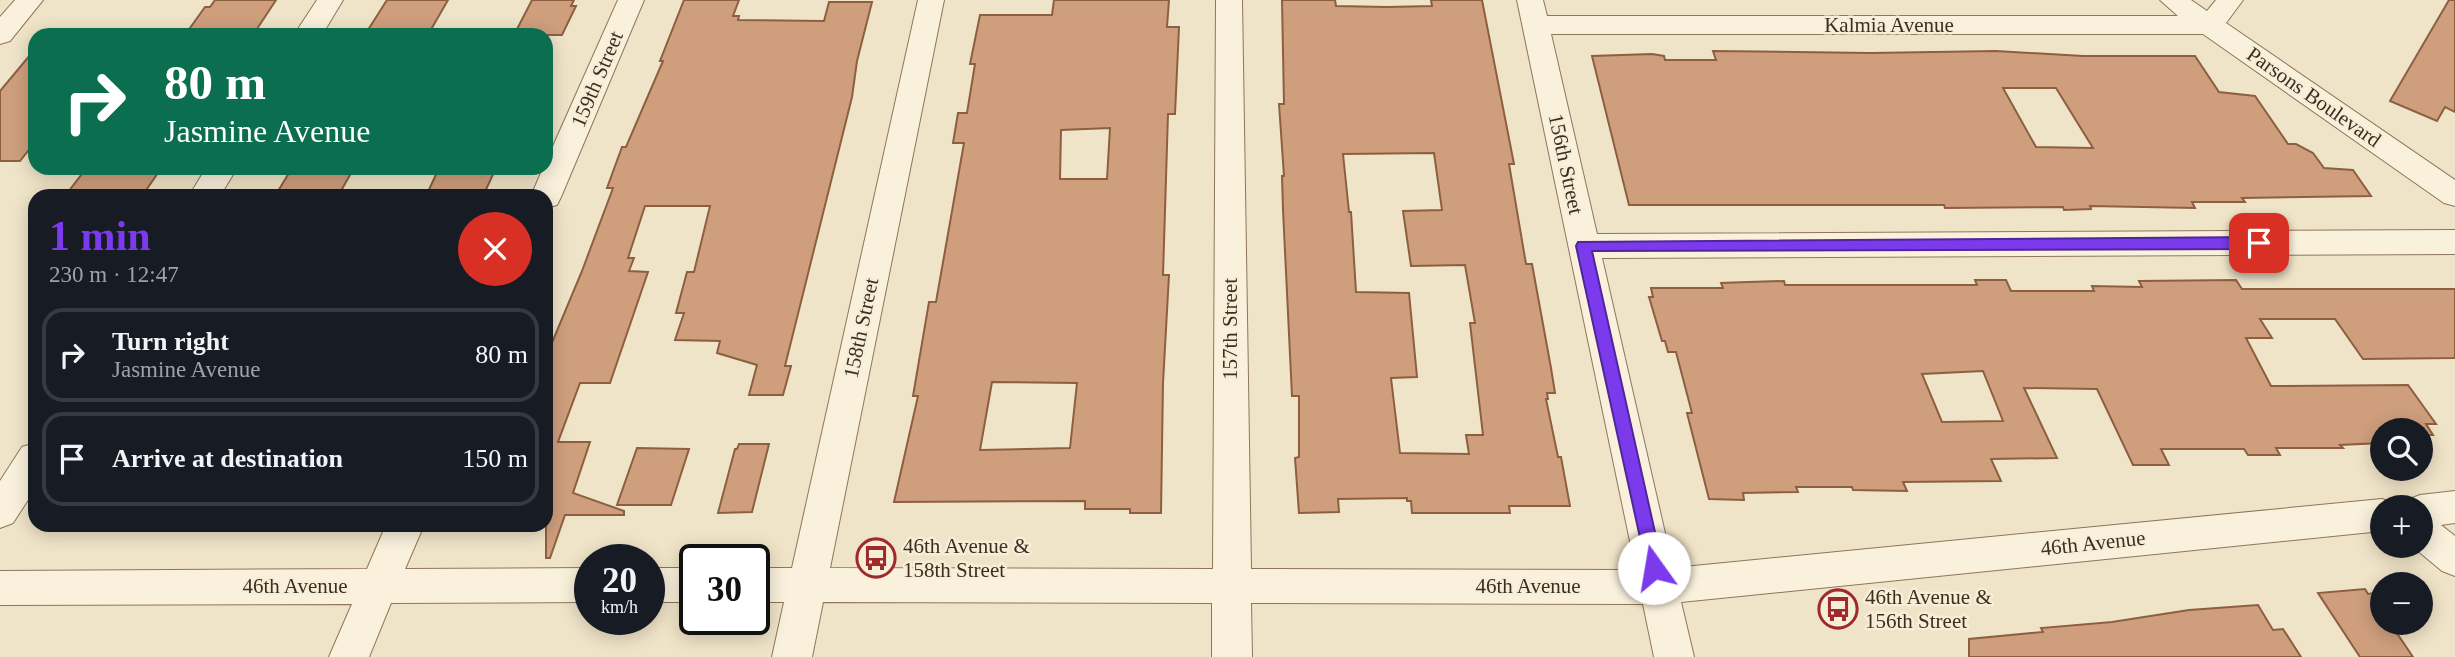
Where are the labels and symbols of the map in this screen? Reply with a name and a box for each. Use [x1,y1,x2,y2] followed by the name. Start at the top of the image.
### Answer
[1824,13,1954,37] street label: Kalmia Avenue
[566,27,628,131] street label: 159th Street
[2242,42,2386,152] street label: Parsons Boulevard
[1544,112,1588,217] street label: 156th Street
[2229,213,2289,273] pin
[839,275,883,380] street label: 158th Street
[1218,278,1242,380] street label: 157th Street
[2039,526,2147,560] street label: 46th Avenue
[1617,531,1691,605] position arrow
[903,534,1030,582] place label: 46th Avenue & 158th Street
[855,537,897,579] bus stop icon: 46th Avenue & 158th Street
[679,544,770,635] speed limit sign: 30
[242,574,348,598] street label: 46th Avenue
[1475,574,1581,598] street label: 46th Avenue
[1865,585,1992,633] place label: 46th Avenue & 156th Street
[1817,588,1859,630] bus stop icon: 46th Avenue & 156th Street

